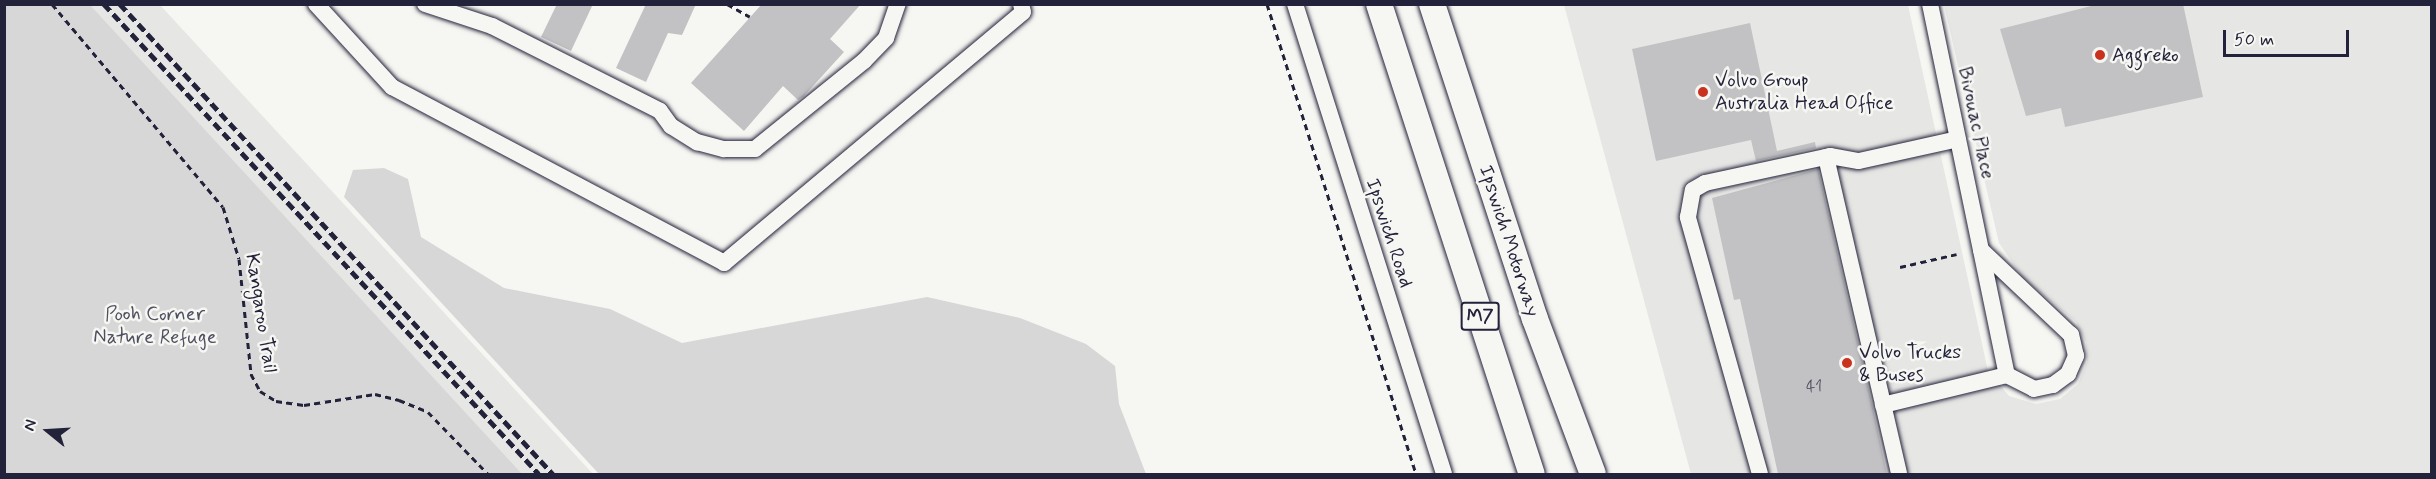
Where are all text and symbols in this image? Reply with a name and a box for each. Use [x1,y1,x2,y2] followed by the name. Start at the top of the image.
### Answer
[2226,18,2352,56] scale bar
[2234,28,2274,52] text: 50 m
[2112,43,2179,67] place label: Aggreko
[2093,48,2107,62] marker: Aggreko
[1952,64,2000,182] street label: Bivouac Place
[1715,68,1893,115] place label: Volvo Group Australia Head Office
[1696,85,1710,99] marker: Volvo Group Australia Head Office
[1473,162,1545,320] street label: Ipswich Motorway
[1360,176,1418,290] street label: Ipswich Road
[240,251,282,375] street label: Kangaroo Trail
[1460,301,1500,331] road number: M7
[94,302,216,349] park label: Pooh Corner Nature Refuge
[1859,340,1960,387] place label: Volvo Trucks & Buses
[1840,356,1854,370] marker: Volvo Trucks & Buses
[1806,377,1822,397] house number: 41
[18,401,78,461] north arrow
[19,417,42,434] text: N

